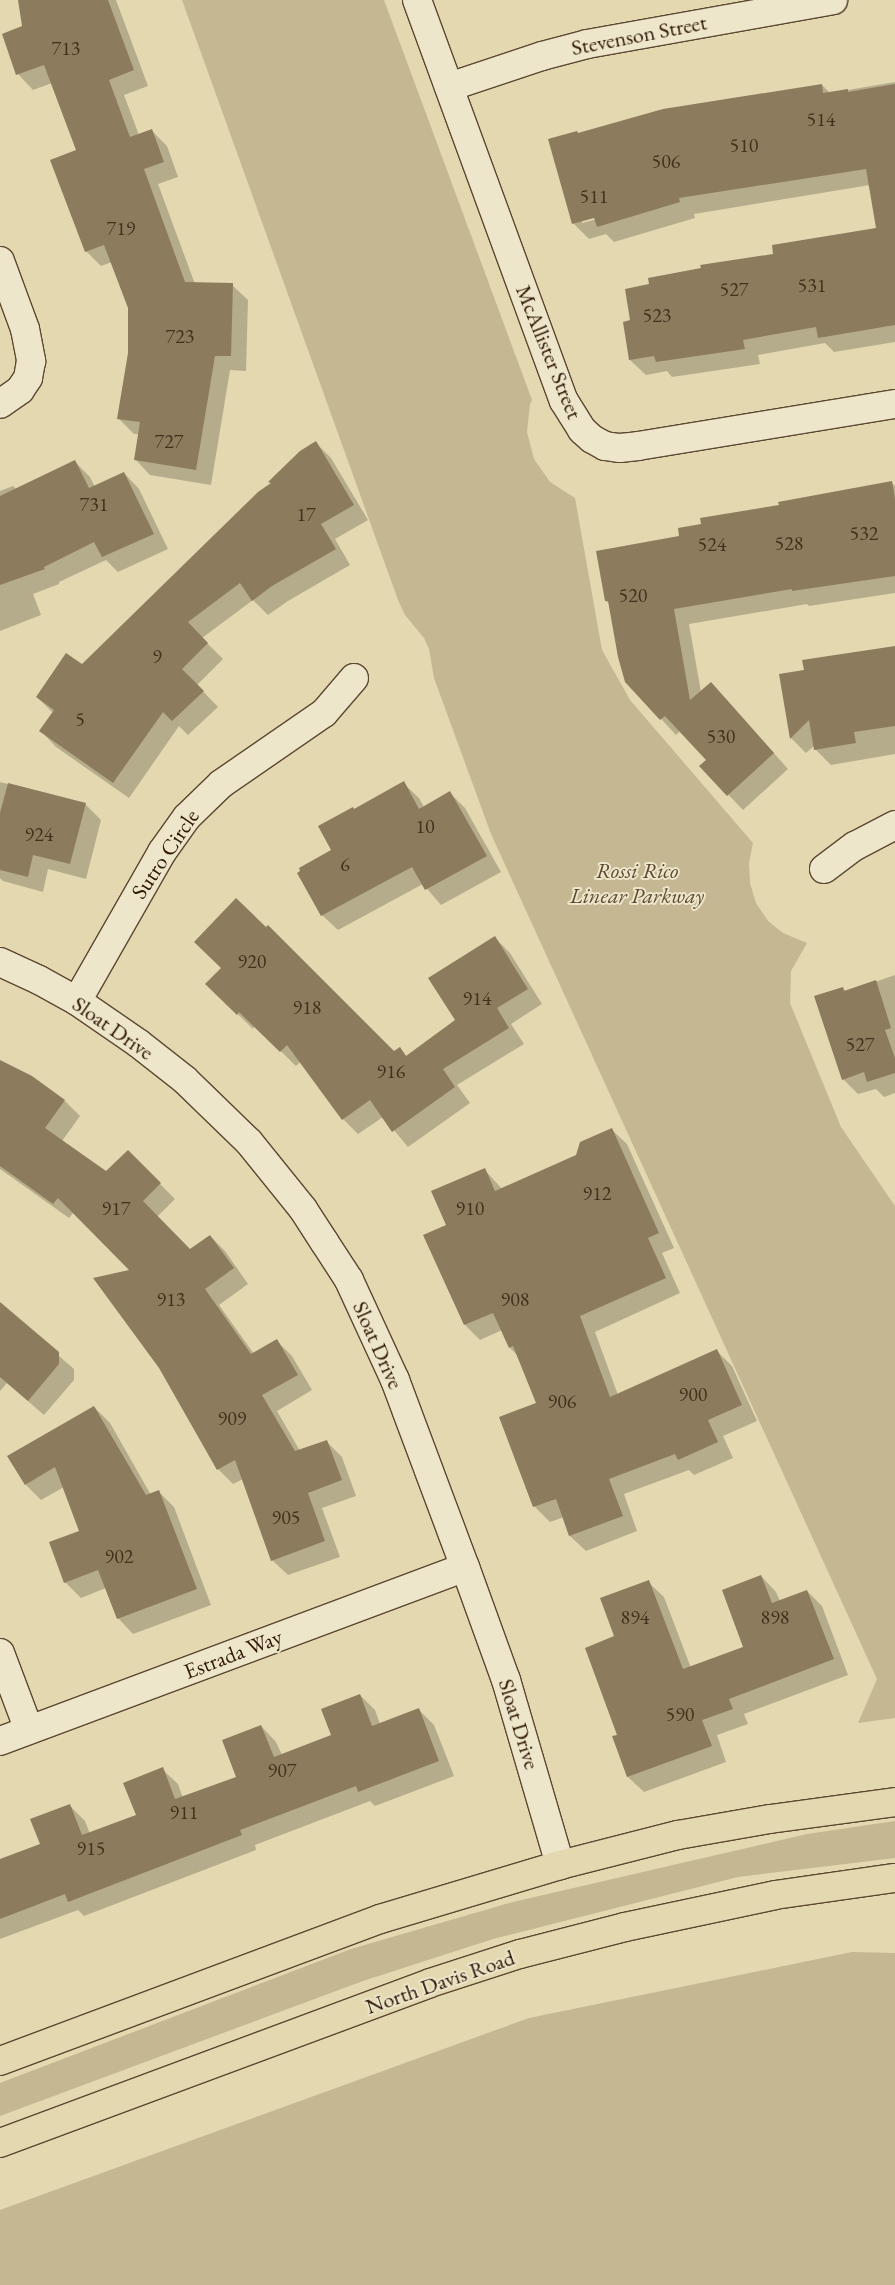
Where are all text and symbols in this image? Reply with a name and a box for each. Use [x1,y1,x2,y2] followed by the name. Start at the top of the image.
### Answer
[569,9,709,61] street label: Stevenson Street
[52,36,80,60] house number: 713
[807,107,835,131] house number: 514
[730,133,758,157] house number: 510
[652,149,680,173] house number: 506
[580,184,608,208] house number: 511
[107,216,135,240] house number: 719
[798,273,826,297] house number: 531
[720,277,748,301] house number: 527
[510,281,588,423] street label: McAllister Street
[643,303,671,327] house number: 523
[166,324,194,348] house number: 723
[155,429,183,453] house number: 727
[80,492,108,516] house number: 731
[296,502,316,526] house number: 17
[850,521,878,545] house number: 532
[775,531,803,555] house number: 528
[698,532,726,556] house number: 524
[619,583,647,607] house number: 520
[152,644,162,668] house number: 9
[75,707,85,731] house number: 5
[707,724,735,748] house number: 530
[125,804,205,904] street label: Sutro Circle
[415,814,435,838] house number: 10
[25,822,53,846] house number: 924
[340,852,350,876] house number: 6
[570,857,704,908] park label: Rossi Rico Linear Parkway
[238,949,266,973] house number: 920
[463,986,491,1010] house number: 914
[67,991,159,1065] street label: Sloat Drive
[293,995,321,1019] house number: 918
[846,1032,874,1056] house number: 527
[377,1059,405,1083] house number: 916
[583,1181,611,1205] house number: 912
[102,1196,130,1220] house number: 917
[456,1196,484,1220] house number: 910
[157,1287,185,1311] house number: 913
[501,1287,529,1311] house number: 908
[347,1297,409,1393] street label: Sloat Drive
[679,1382,707,1406] house number: 900
[548,1389,576,1413] house number: 906
[218,1406,246,1430] house number: 909
[272,1505,300,1529] house number: 905
[105,1544,133,1568] house number: 902
[621,1605,649,1629] house number: 894
[761,1605,789,1629] house number: 898
[180,1623,286,1685] street label: Estrada Way
[493,1676,545,1772] street label: Sloat Drive
[666,1702,694,1726] house number: 590
[268,1758,296,1782] house number: 907
[170,1800,198,1824] house number: 911
[77,1836,105,1860] house number: 915
[362,1944,518,2020] street label: North Davis Road

